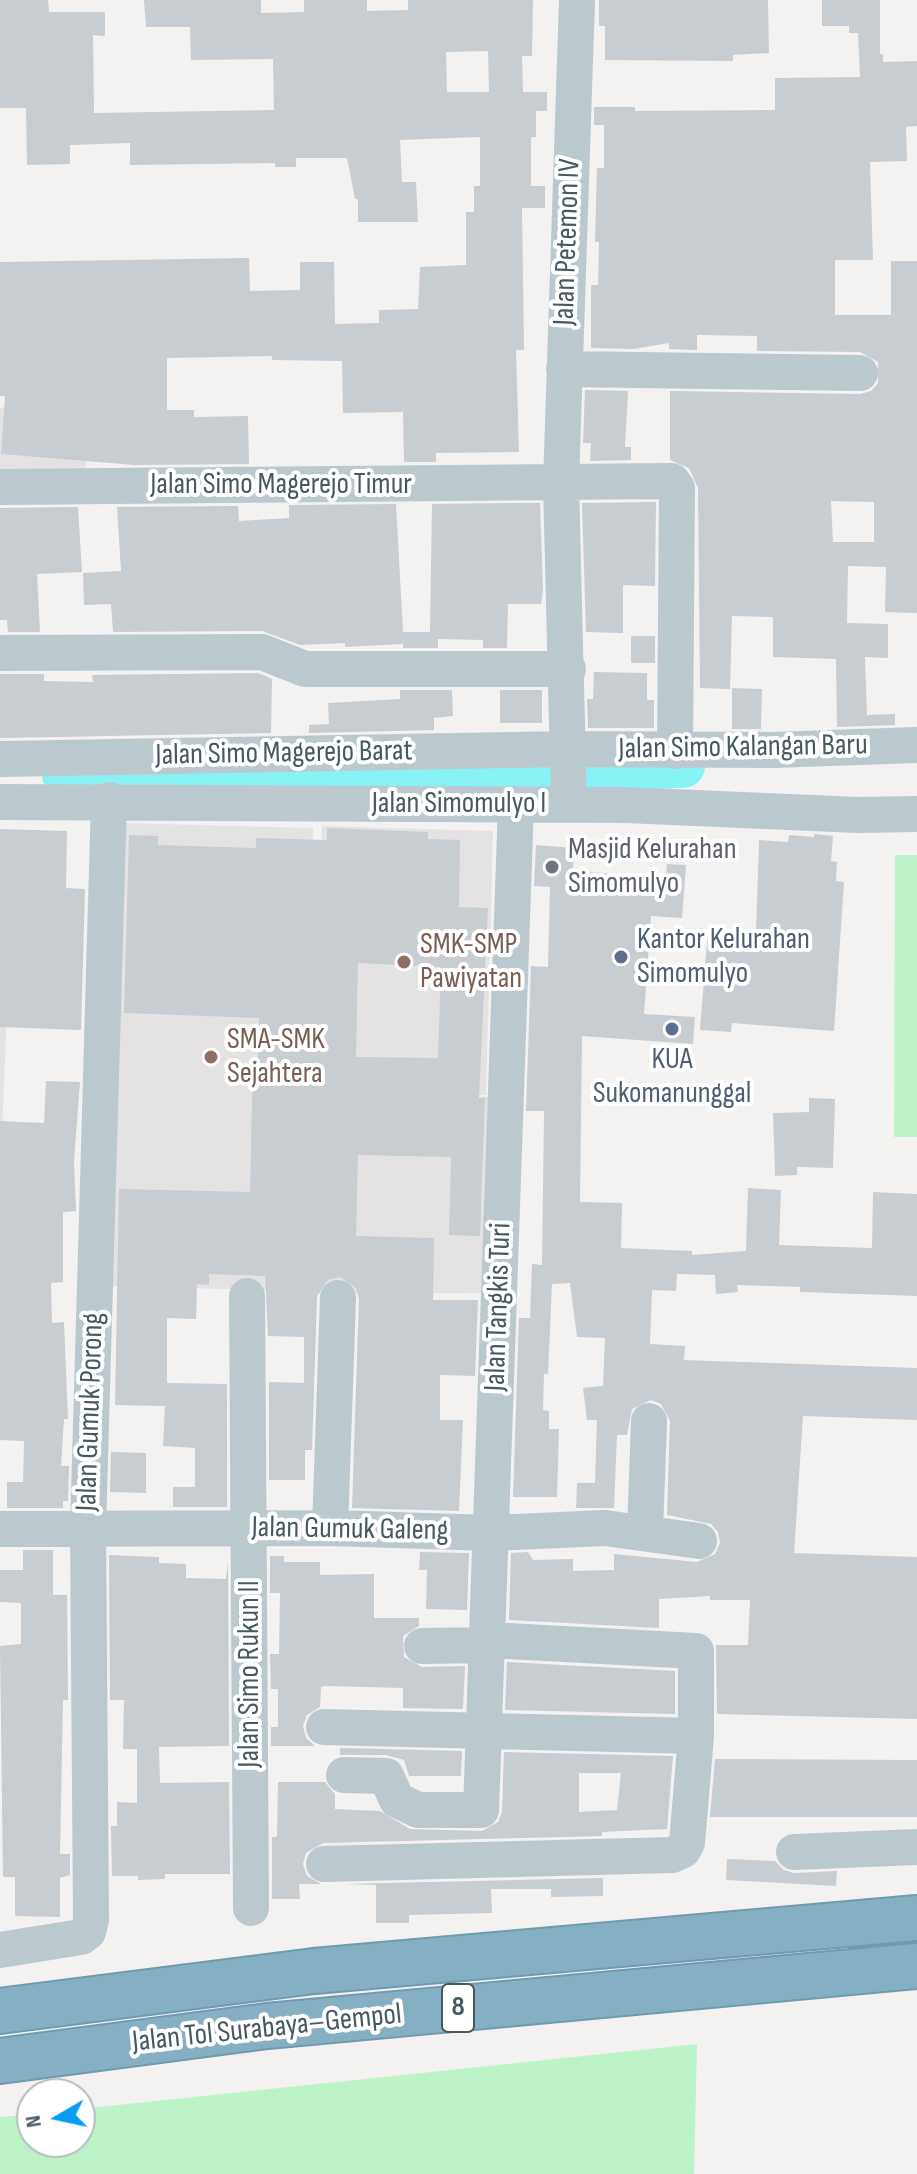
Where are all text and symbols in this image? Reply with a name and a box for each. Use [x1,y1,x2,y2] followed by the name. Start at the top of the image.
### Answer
[547,158,589,326] street label: Jalan Petemon IV
[150,467,412,503] street label: Jalan Simo Magerejo Timur
[618,728,868,768] street label: Jalan Simo Kalangan Baru
[155,734,413,774] street label: Jalan Simo Magerejo Barat
[372,786,546,822] street label: Jalan Simomulyo I
[568,832,737,902] place label: Masjid Kelurahan Simomulyo
[543,858,561,876] marker: Masjid Kelurahan Simomulyo
[637,922,810,992] place label: Kantor Kelurahan Simomulyo
[420,927,522,998] place label: SMK-SMP Pawiyatan
[612,948,630,966] marker: Kantor Kelurahan Simomulyo
[395,953,413,971] marker: SMK-SMP Pawiyatan
[663,1020,681,1038] marker: KUA Sukomanunggal
[227,1022,325,1092] place label: SMA-SMK Sejahtera
[593,1042,751,1112] place label: KUA Sukomanunggal
[202,1048,220,1066] marker: SMA-SMK Sejahtera
[478,1222,520,1392] street label: Jalan Tangkis Turi
[70,1312,112,1512] street label: Jalan Gumuk Porong
[251,1510,449,1550] street label: Jalan Gumuk Galeng
[232,1580,268,1768] street label: Jalan Simo Rukun II
[442,1984,474,2032] road number: 8
[131,1997,403,2061] street label: Jalan Tol Surabaya–Gempol
[16,2078,96,2158] north arrow
[20,2114,48,2129] text: N

